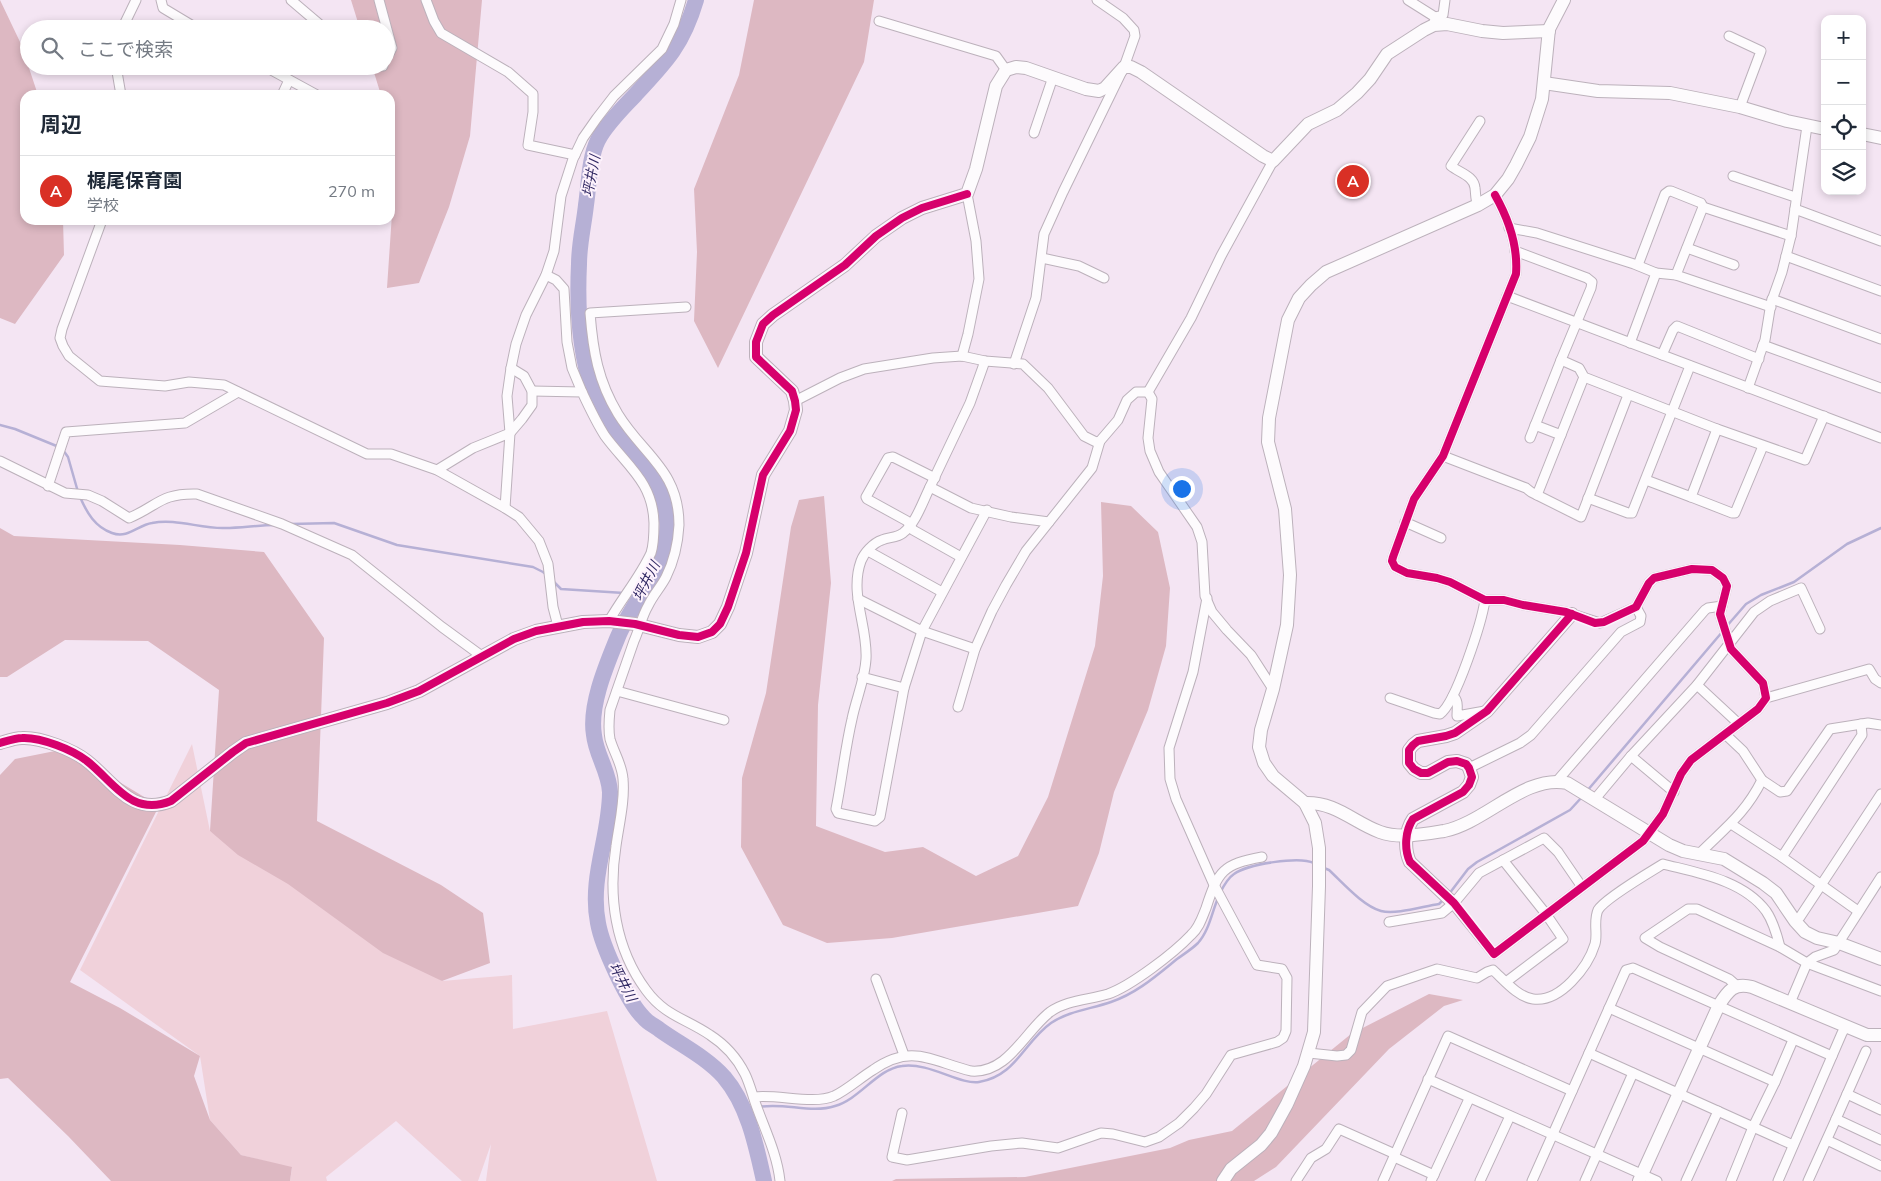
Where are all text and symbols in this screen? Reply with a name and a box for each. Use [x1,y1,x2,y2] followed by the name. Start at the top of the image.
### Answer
[1821,15,1866,195] map controls
[1821,15,1866,60] button: +
[20,20,395,75] search box
[38,34,66,62] icon: search
[78,37,173,61] text: ここで検索
[1821,60,1866,105] button: −
[1821,105,1866,150] button: locate
[40,111,82,137] text: 周辺
[1821,150,1866,195] button: layers
[578,152,604,198] water label: 坪井川
[1337,162,1369,200] pin: A
[87,168,182,192] text: 梶尾保育園
[50,181,62,201] text: A
[328,181,375,201] text: 270 m
[87,195,119,215] text: 学校
[1169,476,1195,502] your location
[628,556,664,604] water label: 坪井川
[605,959,642,1007] water label: 坪井川

